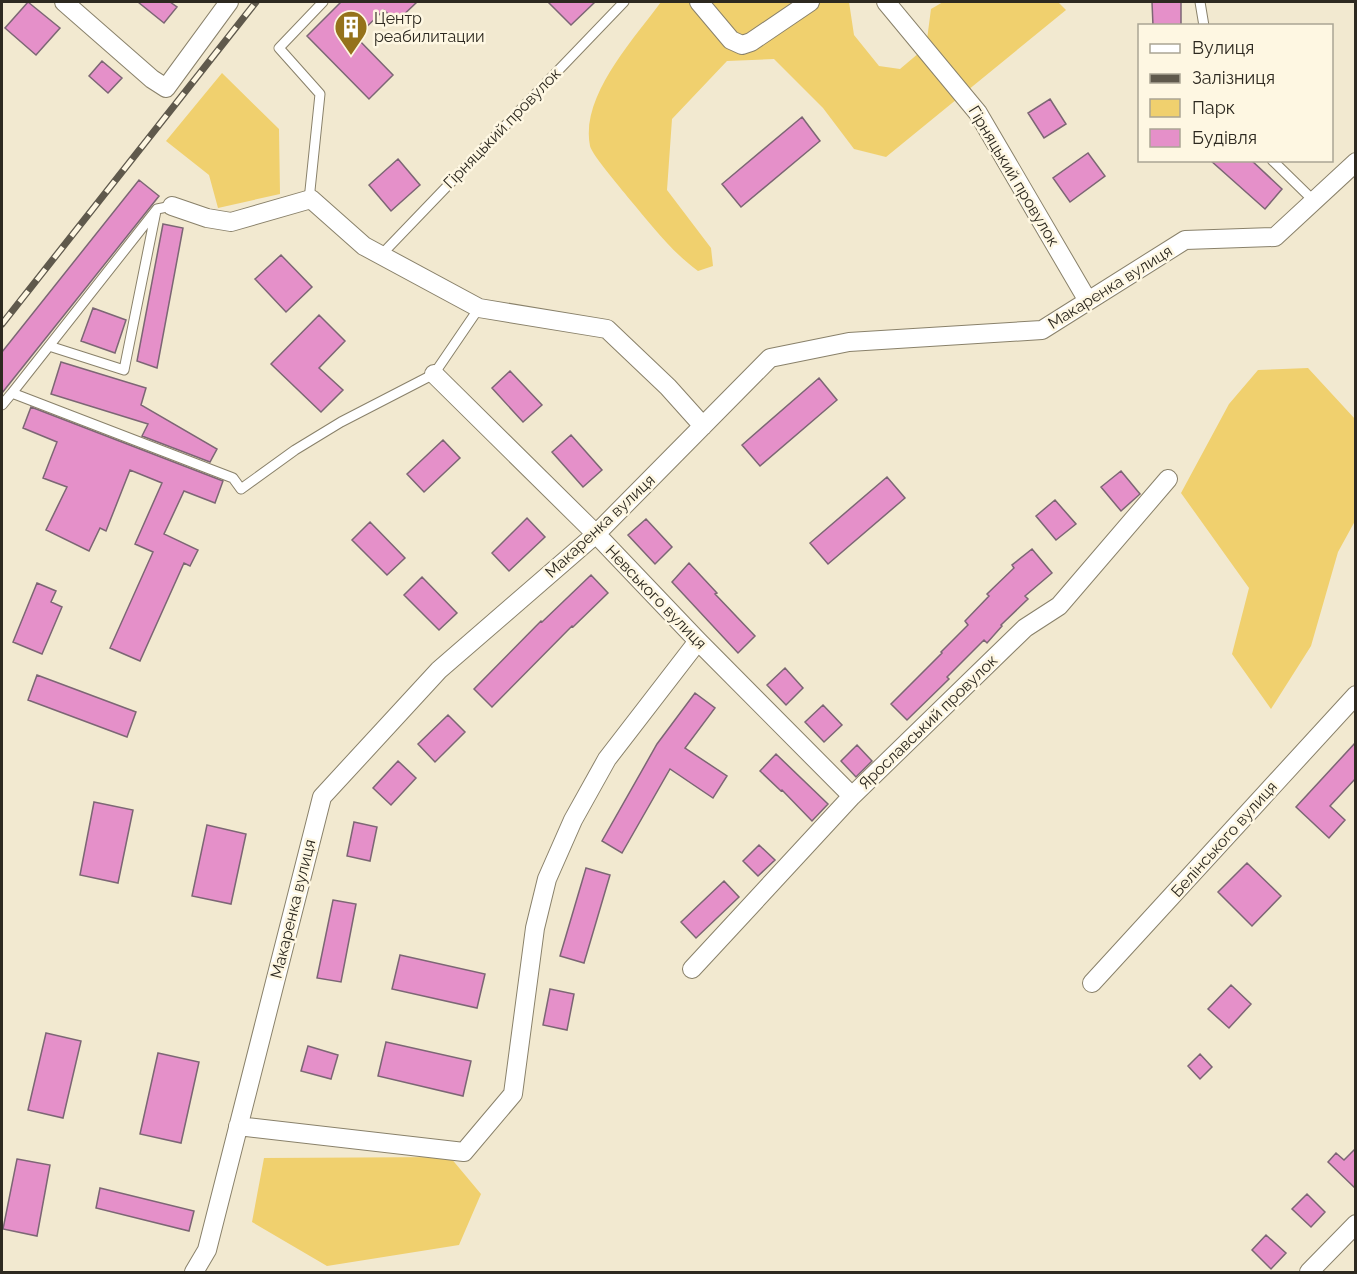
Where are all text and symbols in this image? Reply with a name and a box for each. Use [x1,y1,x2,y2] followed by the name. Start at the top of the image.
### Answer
[333,9,369,56] building icon: Центр реабилитации
[374,9,484,46] place label: Центр реабилитации
[1138,24,1333,162] legend
[1192,37,1254,58] text: Вулиця
[439,64,565,192] street label: Гірняцький провулок
[1192,67,1275,88] text: Залізниця
[1192,97,1235,118] text: Парк
[965,102,1063,250] street label: Гірняцький провулок
[1192,127,1257,148] text: Будівля
[1044,241,1176,333] street label: Макаренка вулиця
[541,470,659,582] street label: Макаренка вулиця
[602,541,710,653] street label: Невського вулиця
[855,651,1001,793] street label: Ярославський провулок
[1167,777,1281,901] street label: Белінського вулиця
[267,837,319,981] street label: Макаренка вулиця

